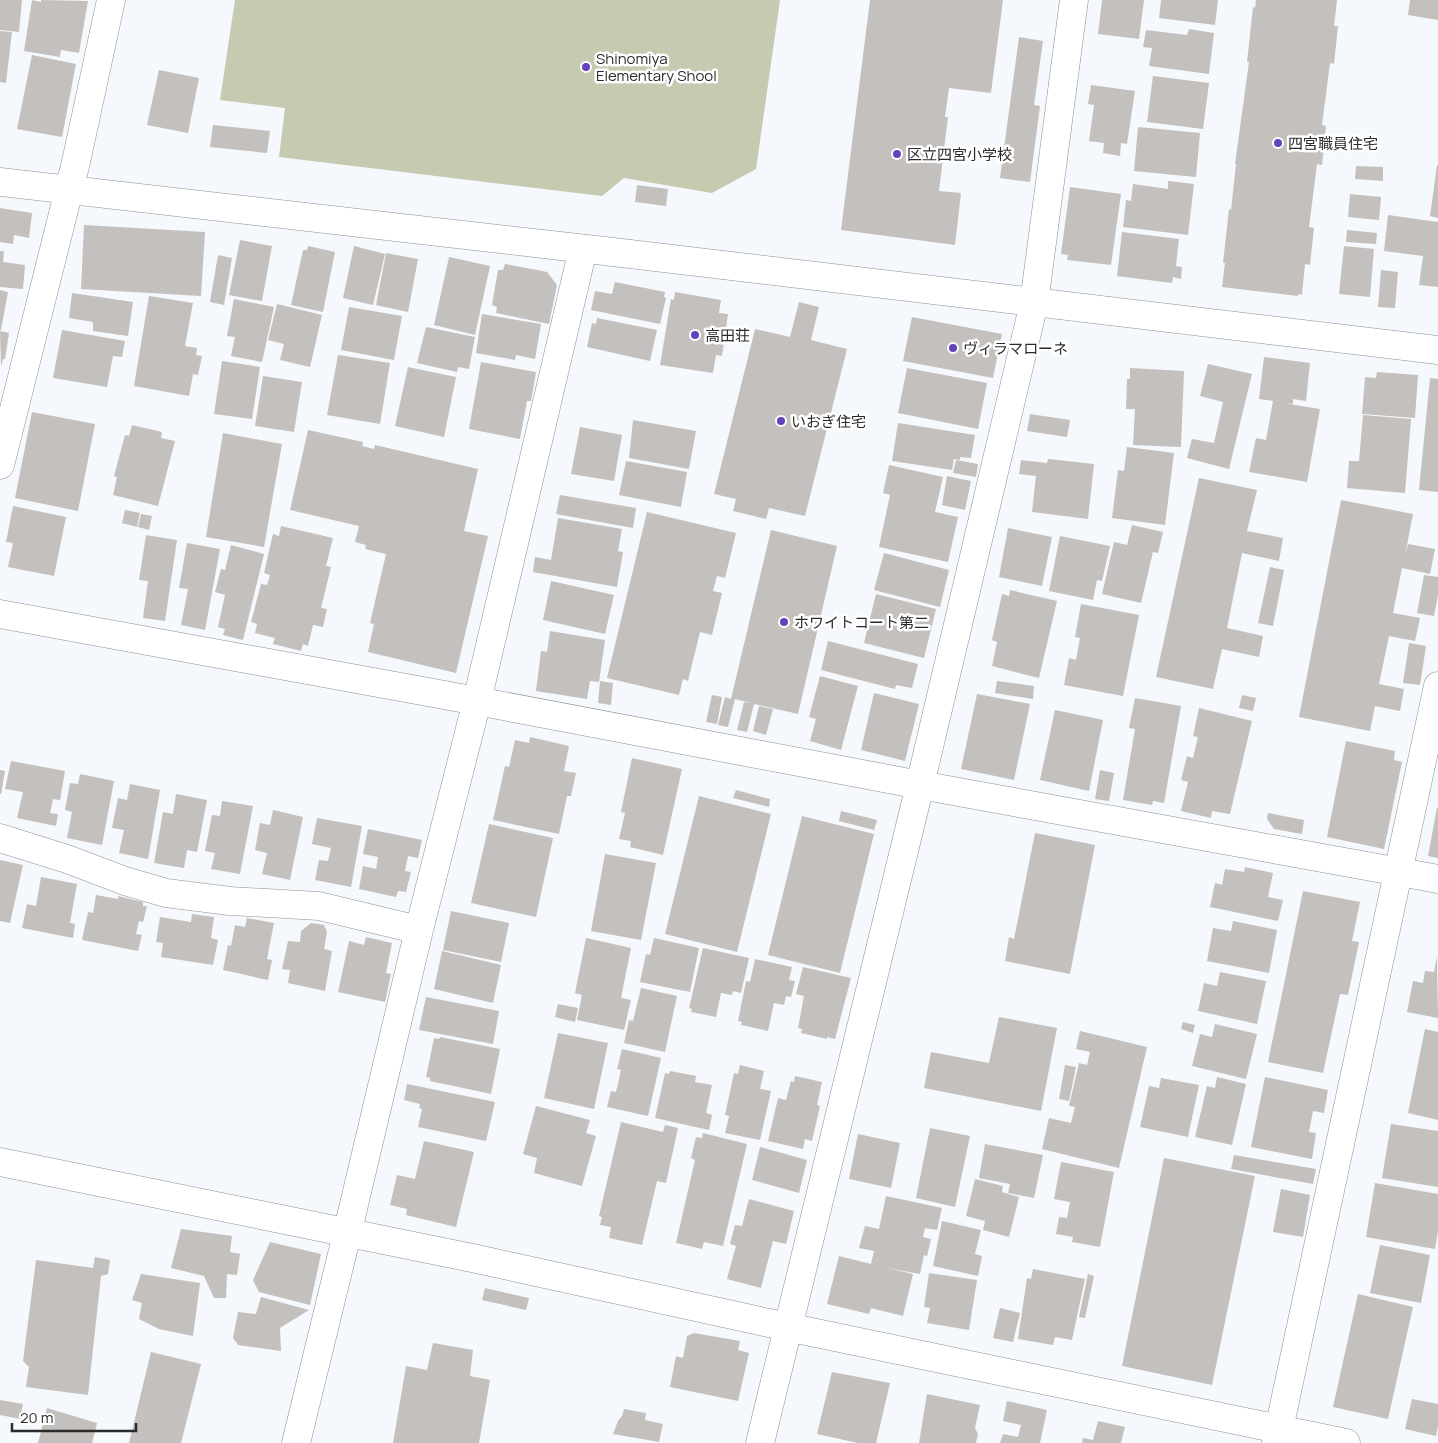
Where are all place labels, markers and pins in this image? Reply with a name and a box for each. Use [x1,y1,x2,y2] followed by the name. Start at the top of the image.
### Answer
[596,48,717,86] place label: Shinomiya Elementary Shool
[580,61,592,73] marker: Shinomiya Elementary Shool
[1288,133,1378,154] place label: 四宮職員住宅
[1272,137,1284,149] marker: 四宮職員住宅
[907,144,1012,165] place label: 区立四宮小学校
[891,148,903,160] marker: 区立四宮小学校
[705,325,750,346] place label: 高田荘
[689,329,701,341] marker: 高田荘
[963,338,1068,359] place label: ヴィラマローネ
[947,342,959,354] marker: ヴィラマローネ
[791,411,866,432] place label: いおぎ住宅
[775,415,787,427] marker: いおぎ住宅
[794,612,929,633] place label: ホワイトコート第二
[778,616,790,628] marker: ホワイトコート第二

